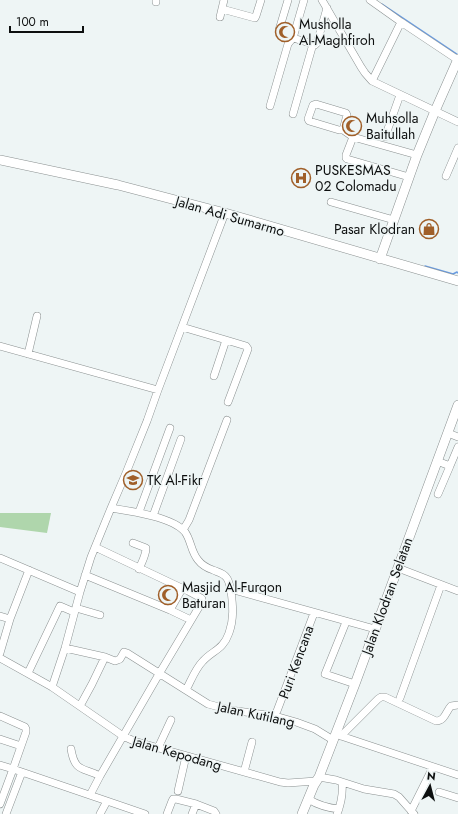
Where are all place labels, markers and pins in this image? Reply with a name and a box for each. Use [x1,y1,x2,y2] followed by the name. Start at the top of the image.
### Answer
[299,14,375,50] place label: Musholla Al-Maghfiroh
[274,21,296,43] mosque icon: Musholla Al-Maghfiroh
[366,108,419,144] place label: Muhsolla Baitullah
[341,115,363,137] mosque icon: Muhsolla Baitullah
[315,160,397,196] place label: PUSKESMAS 02 Colomadu
[290,167,312,189] hospital icon: PUSKESMAS 02 Colomadu
[418,218,440,240] shop icon: Pasar Klodran
[334,219,415,239] place label: Pasar Klodran
[122,469,144,491] school or university icon: TK Al-Fikr
[147,470,203,490] place label: TK Al-Fikr
[182,577,282,613] place label: Masjid Al-Furqon Baturan
[157,584,179,606] mosque icon: Masjid Al-Furqon Baturan

